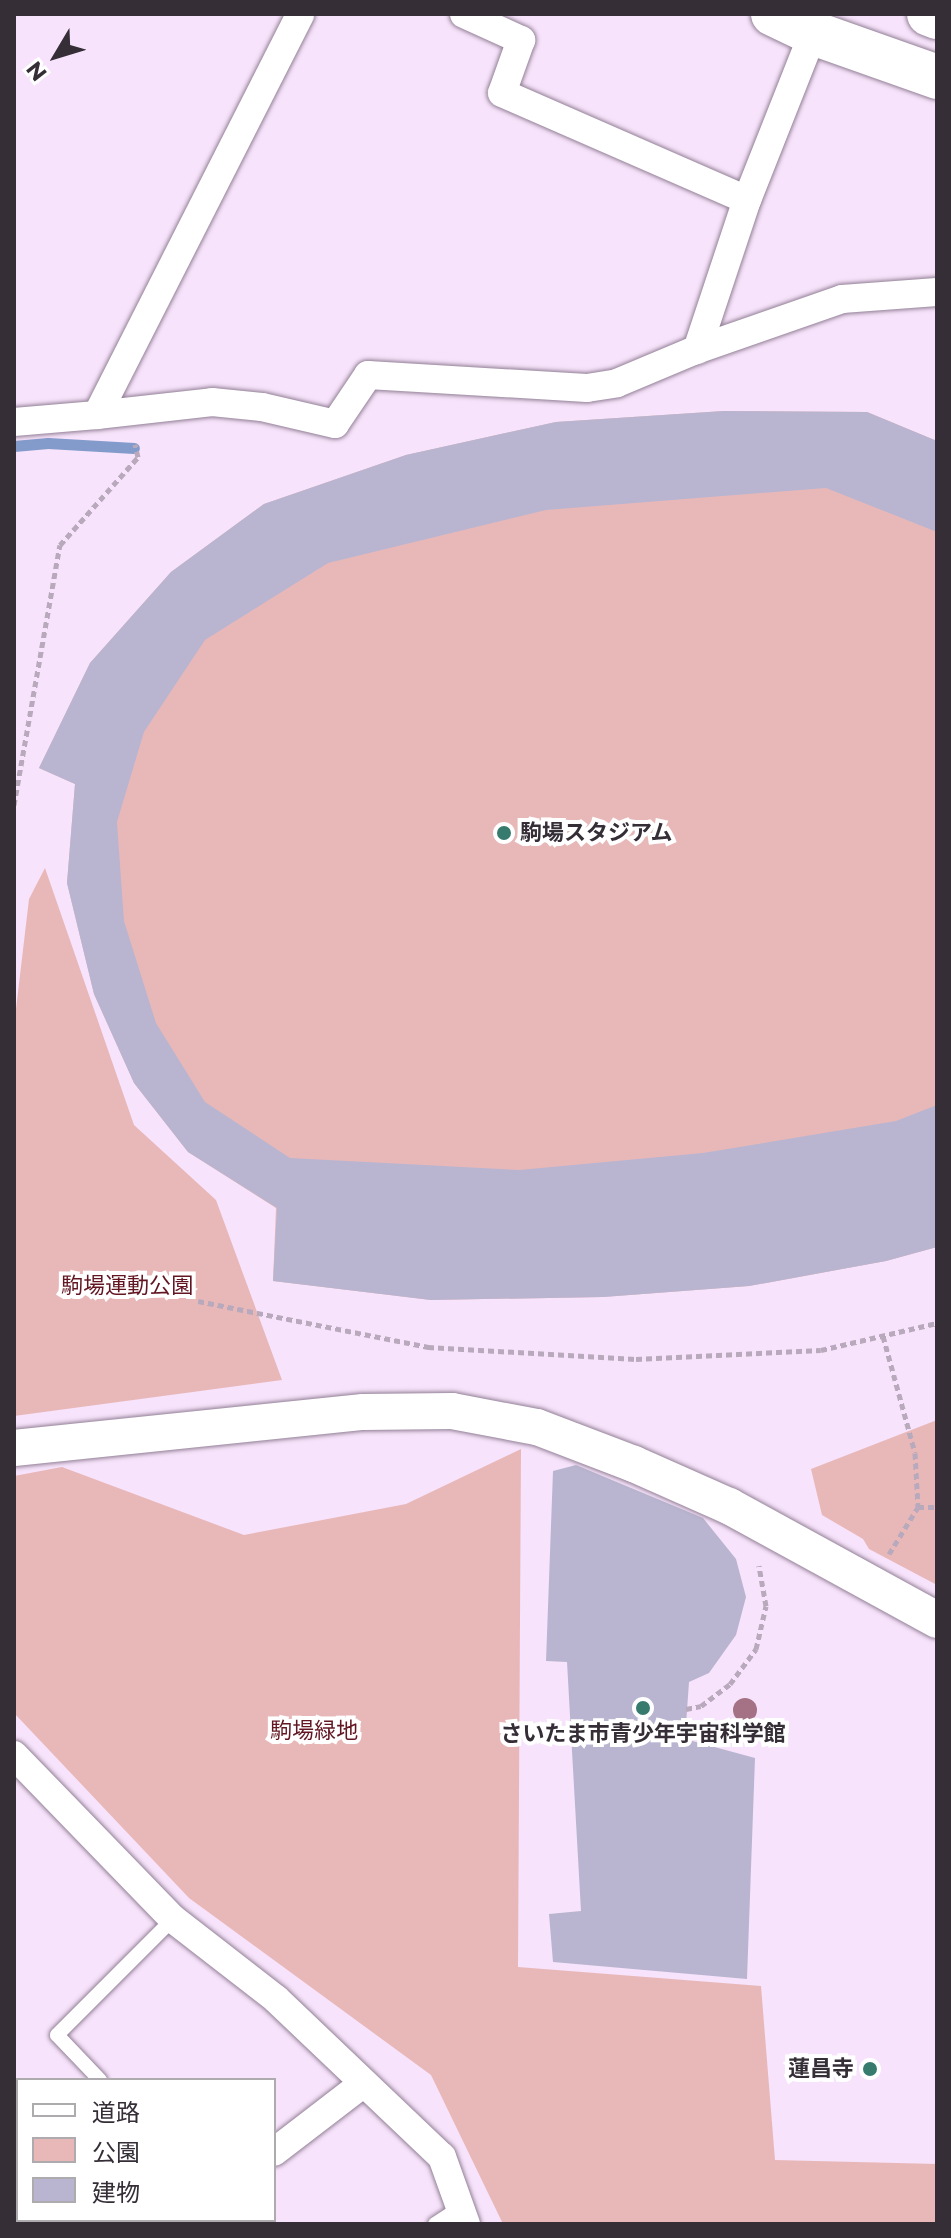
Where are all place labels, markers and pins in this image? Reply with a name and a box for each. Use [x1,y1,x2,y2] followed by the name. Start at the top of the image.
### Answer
[520,820,674,846] place label: 駒場スタジアム
[495,824,513,842] marker: 駒場スタジアム
[634,1699,652,1717] marker: さいたま市青少年宇宙科学館
[500,1721,786,1747] place label: さいたま市青少年宇宙科学館
[788,2056,854,2082] place label: 蓮昌寺
[861,2060,879,2078] marker: 蓮昌寺

